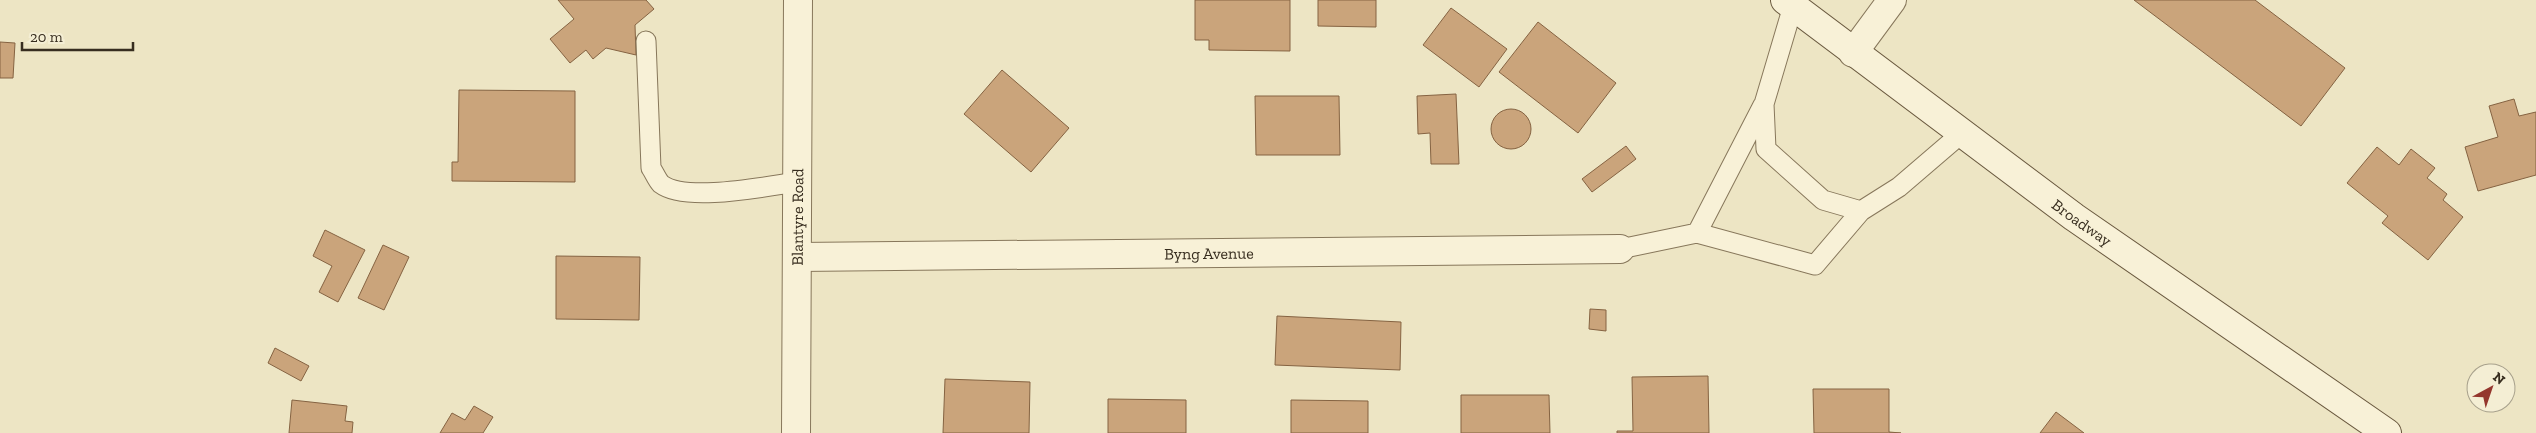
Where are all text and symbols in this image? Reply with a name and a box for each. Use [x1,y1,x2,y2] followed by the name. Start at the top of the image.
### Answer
[22,20,134,52] scale bar
[30,28,63,46] text: 20 m
[787,168,807,266] street label: Blantyre Road
[2048,194,2116,250] street label: Broadway
[1164,243,1254,263] street label: Byng Avenue
[2466,363,2516,413] north arrow
[2489,368,2509,389] text: N

